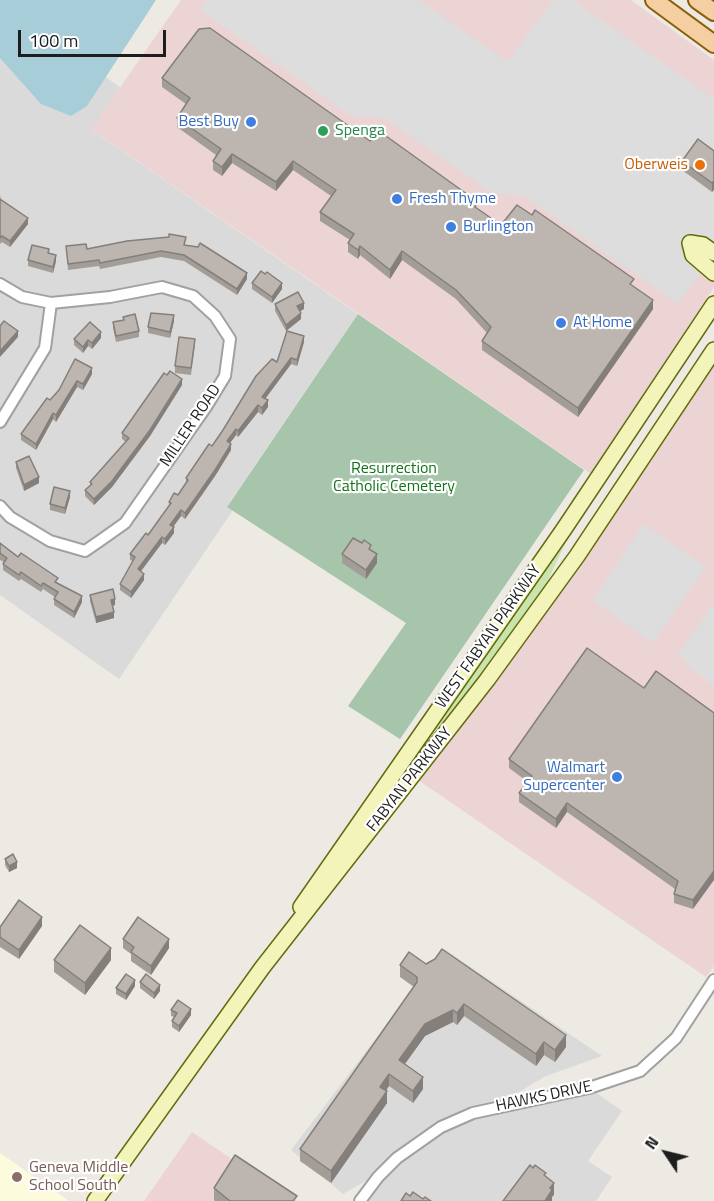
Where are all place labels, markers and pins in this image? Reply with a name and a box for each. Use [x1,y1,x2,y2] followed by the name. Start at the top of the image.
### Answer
[178,112,239,132] place label: Best Buy
[244,115,258,129] marker: Best Buy
[335,121,385,141] place label: Spenga
[316,124,330,138] marker: Spenga
[624,155,688,175] place label: Oberweis
[693,158,707,172] marker: Oberweis
[409,189,496,209] place label: Fresh Thyme
[390,192,404,206] marker: Fresh Thyme
[463,217,534,237] place label: Burlington
[444,220,458,234] marker: Burlington
[573,313,632,333] place label: At Home
[554,316,568,330] marker: At Home
[523,758,605,796] place label: Walmart Supercenter
[610,770,624,784] marker: Walmart Supercenter
[29,1158,128,1196] place label: Geneva Middle School South
[10,1170,24,1184] marker: Geneva Middle School South

